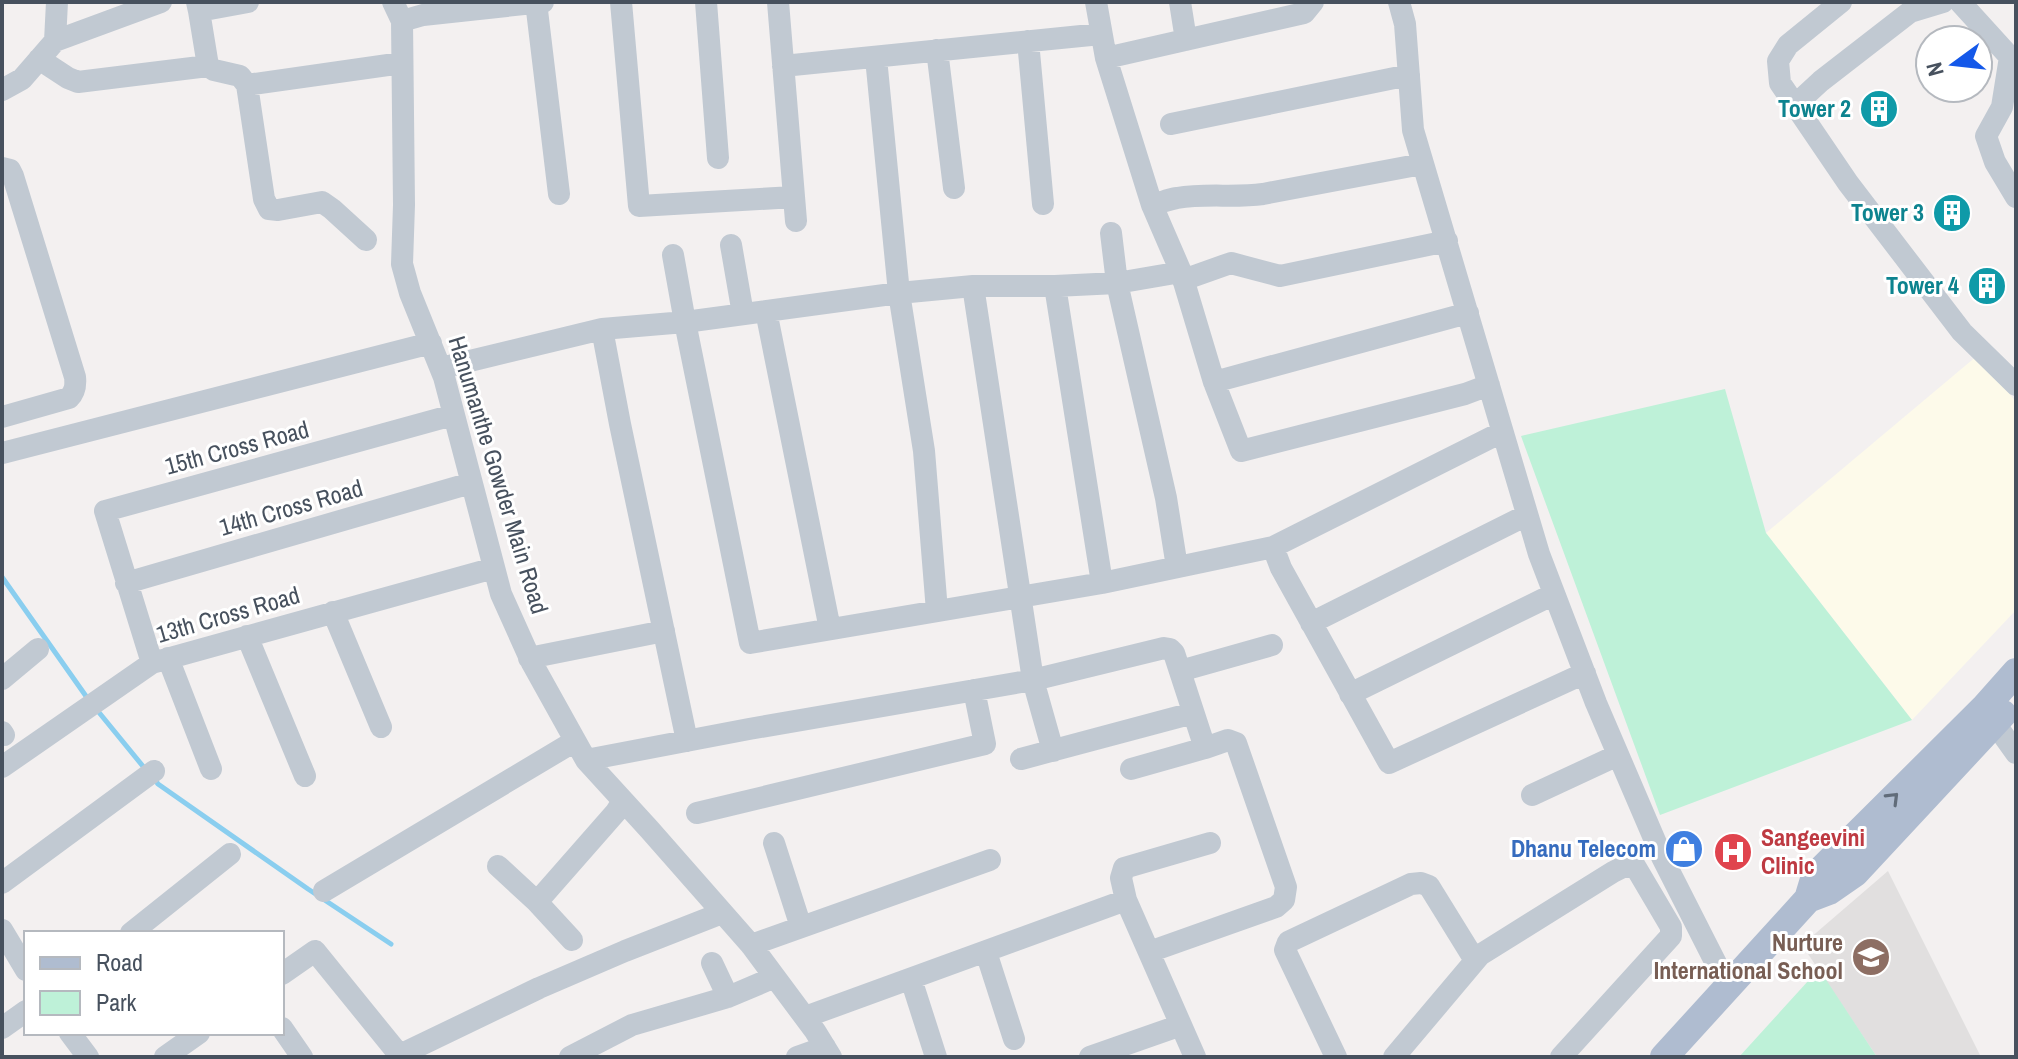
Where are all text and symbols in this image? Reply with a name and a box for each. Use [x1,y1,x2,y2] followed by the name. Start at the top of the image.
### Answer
[1914,24,1994,104] north arrow
[1919,59,1951,79] text: N
[1858,88,1900,130] building icon: Tower 2
[1778,92,1851,124] place label: Tower 2
[1931,192,1973,234] building icon: Tower 3
[1851,196,1924,228] place label: Tower 3
[1966,265,2008,307] building icon: Tower 4
[1886,269,1959,301] place label: Tower 4
[441,332,556,617] street label: Hanumanthe Gowder Main Road
[161,412,312,482] street label: 15th Cross Road
[215,471,366,543] street label: 14th Cross Road
[152,578,303,650] street label: 13th Cross Road
[1884,793,1898,807] one-way arrow
[1761,821,1865,881] place label: Sangeevini Clinic
[1663,828,1705,870] shop icon: Dhanu Telecom
[1712,831,1754,873] hospital icon: Sangeevini Clinic
[1511,832,1656,864] place label: Dhanu Telecom
[1654,926,1843,986] place label: Nurture International School
[24,931,284,1035] legend
[1850,936,1892,978] school or university icon: Nurture International School
[96,946,143,978] text: Road
[96,986,137,1018] text: Park

